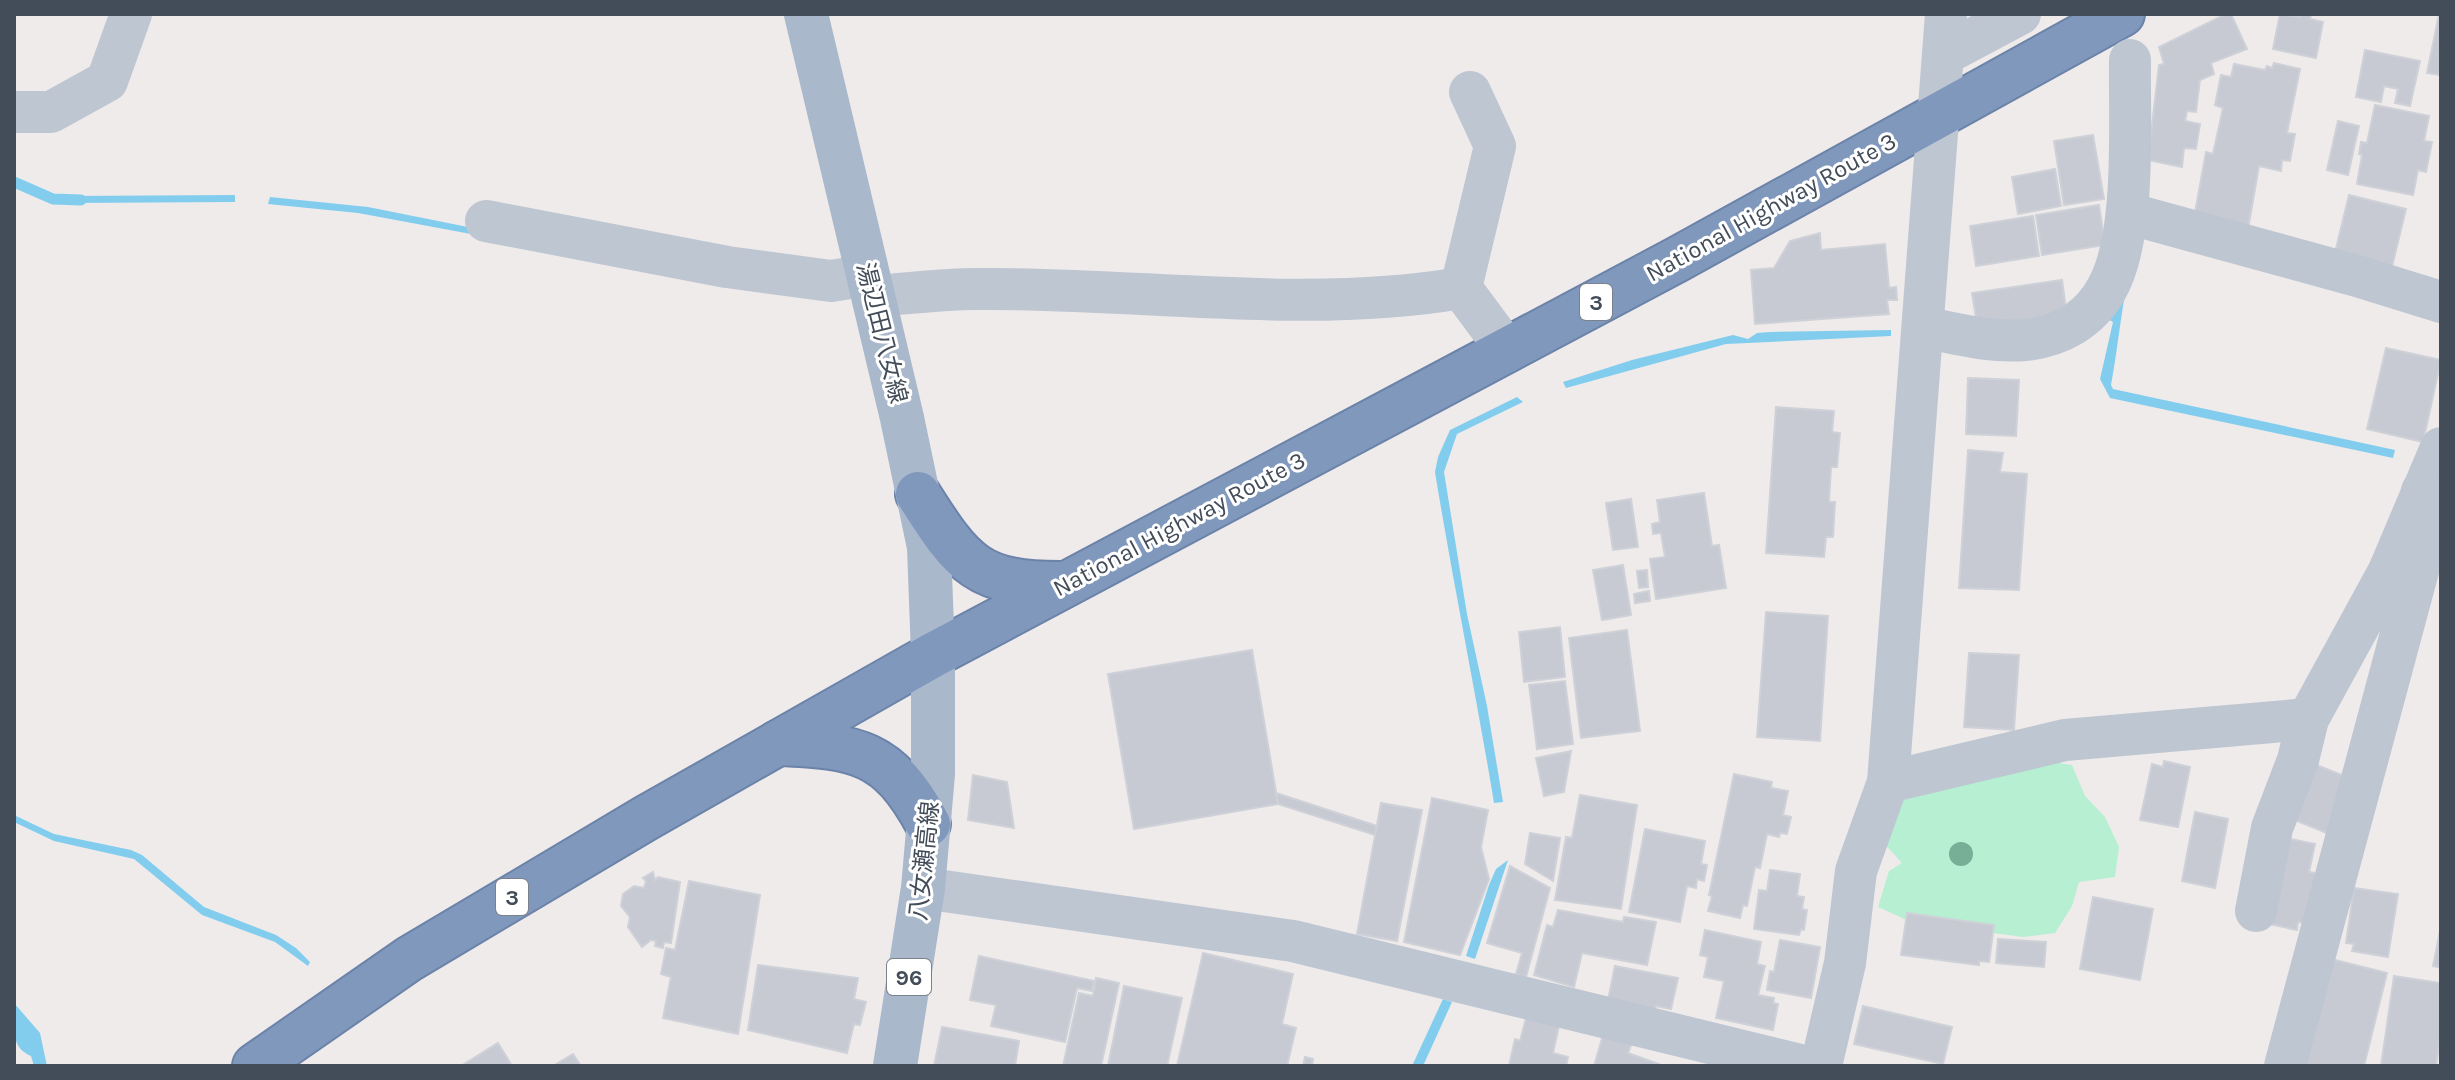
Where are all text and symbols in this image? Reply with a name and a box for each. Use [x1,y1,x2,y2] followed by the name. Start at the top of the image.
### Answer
[1641,127,1901,287] street label: National Highway Route 3
[851,260,913,406] street label: 湯辺田八女線
[1580,284,1612,320] road number: 3
[1048,446,1310,602] street label: National Highway Route 3
[904,800,944,922] street label: 八女瀬高線
[496,879,528,915] road number: 3
[887,959,931,995] road number: 96

